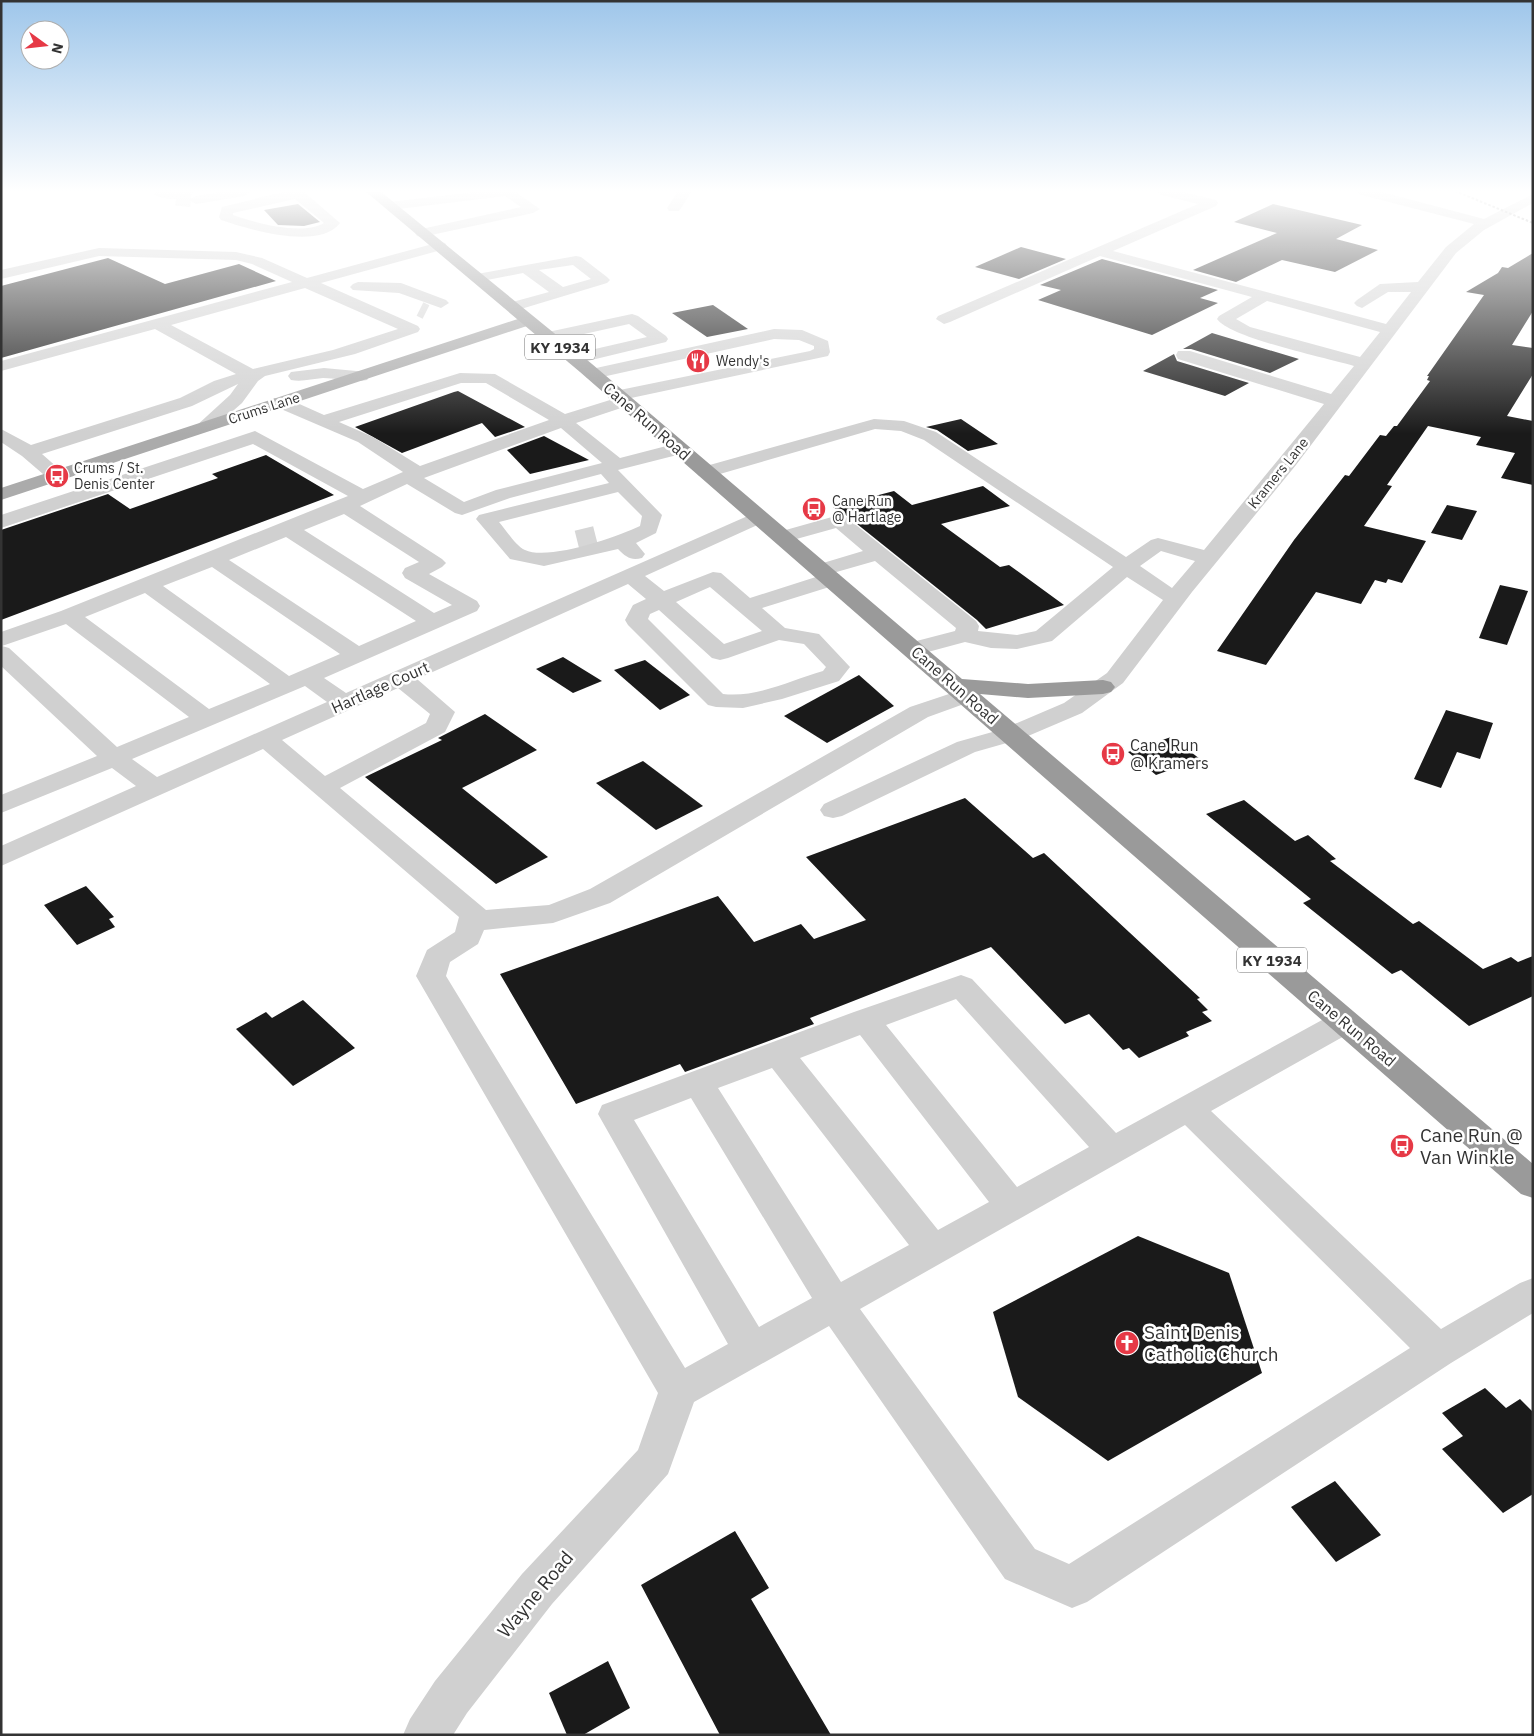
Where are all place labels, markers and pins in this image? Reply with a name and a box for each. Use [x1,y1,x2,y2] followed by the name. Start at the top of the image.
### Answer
[685,348,711,374] restaurant icon: Wendy's
[716,352,770,370] place label: Wendy's
[74,459,155,493] place label: Crums / St. Denis Center
[44,463,70,489] bus stop icon: Crums / St. Denis Center
[832,492,902,526] place label: Cane Run @ Hartlage
[801,496,827,522] bus stop icon: Cane Run @ Hartlage
[1130,735,1209,773] place label: Cane Run @ Kramers
[1100,741,1126,767] bus stop icon: Cane Run @ Kramers
[1420,1123,1523,1169] place label: Cane Run @ Van Winkle
[1389,1133,1415,1159] bus stop icon: Cane Run @ Van Winkle
[1144,1320,1279,1366] place label: Saint Denis Catholic Church
[1114,1330,1140,1356] church icon: Saint Denis Catholic Church

